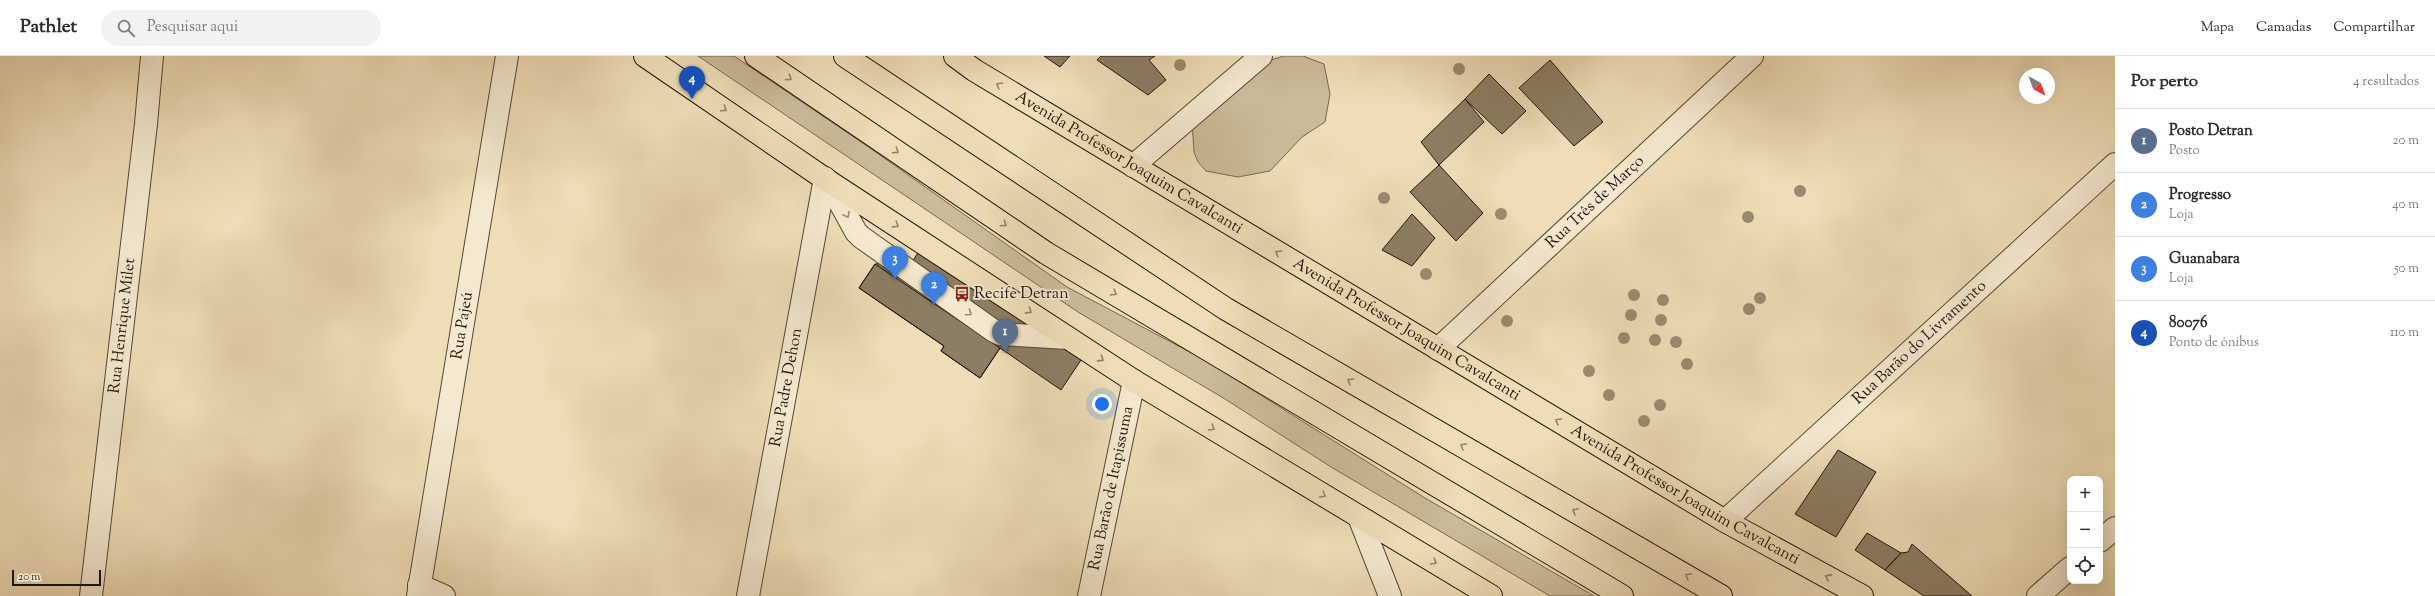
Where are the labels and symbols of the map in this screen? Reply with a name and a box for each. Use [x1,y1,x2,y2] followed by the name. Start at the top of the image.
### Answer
[679,66,705,99] pin: 4
[2019,68,2055,104] north arrow
[784,73,791,80] one-way arrow
[996,82,1003,89] one-way arrow
[1010,86,1247,240] street label: Avenida Professor Joaquim Cavalcanti
[719,104,726,111] one-way arrow
[892,146,899,154] one-way arrow
[1541,150,1650,254] street label: Rua Três de Março
[842,211,850,218] one-way arrow
[1000,219,1007,227] one-way arrow
[892,220,899,228] one-way arrow
[882,246,908,279] pin: 3
[1275,250,1282,257] one-way arrow
[1288,252,1525,407] street label: Avenida Professor Joaquim Cavalcanti
[103,256,142,395] street label: Rua Henrique Milet
[921,272,947,305] pin: 2
[1848,275,1992,410] street label: Rua Barão do Livramento
[974,283,1069,306] place label: Recife Detran
[953,285,971,303] bus stop icon: Recife Detran
[1110,288,1117,296] one-way arrow
[446,290,479,361] street label: Rua Pajeú
[1024,307,1031,314] one-way arrow
[964,308,971,315] one-way arrow
[992,319,1018,352] pin: 1
[764,326,809,449] street label: Rua Padre Dehon
[1097,354,1104,362] one-way arrow
[1347,379,1354,386] one-way arrow
[1092,394,1112,414] your location
[1083,404,1140,573] street label: Rua Barão de Itapissuma
[1555,418,1562,425] one-way arrow
[1566,419,1804,571] street label: Avenida Professor Joaquim Cavalcanti
[1208,423,1215,430] one-way arrow
[1460,444,1467,451] one-way arrow
[1319,490,1326,497] one-way arrow
[1572,509,1579,516] one-way arrow
[1430,557,1437,564] one-way arrow
[12,568,101,587] scale bar
[1685,574,1692,581] one-way arrow
[1824,575,1832,582] one-way arrow

